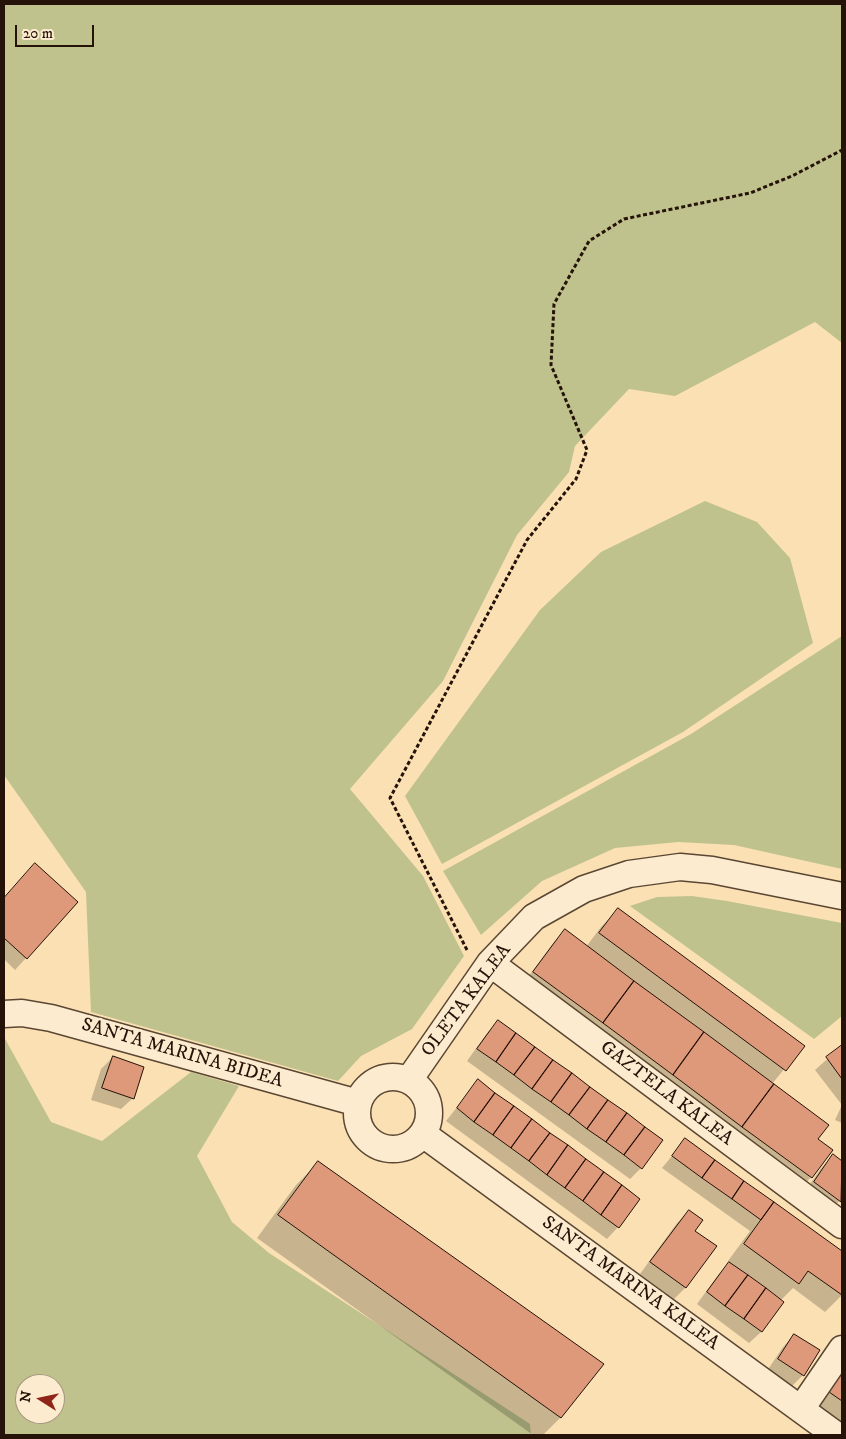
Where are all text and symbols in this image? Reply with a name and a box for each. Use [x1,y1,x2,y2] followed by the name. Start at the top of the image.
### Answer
[18,15,96,47] scale bar
[23,24,53,43] text: 20 m
[417,940,517,1062] street label: OLETA KALEA
[79,1014,285,1094] street label: SANTA MARINA BIDEA
[595,1037,737,1151] street label: GAZTELA KALEA
[537,1212,723,1356] street label: SANTA MARINA KALEA
[15,1374,65,1424] north arrow
[16,1389,36,1404] text: N

